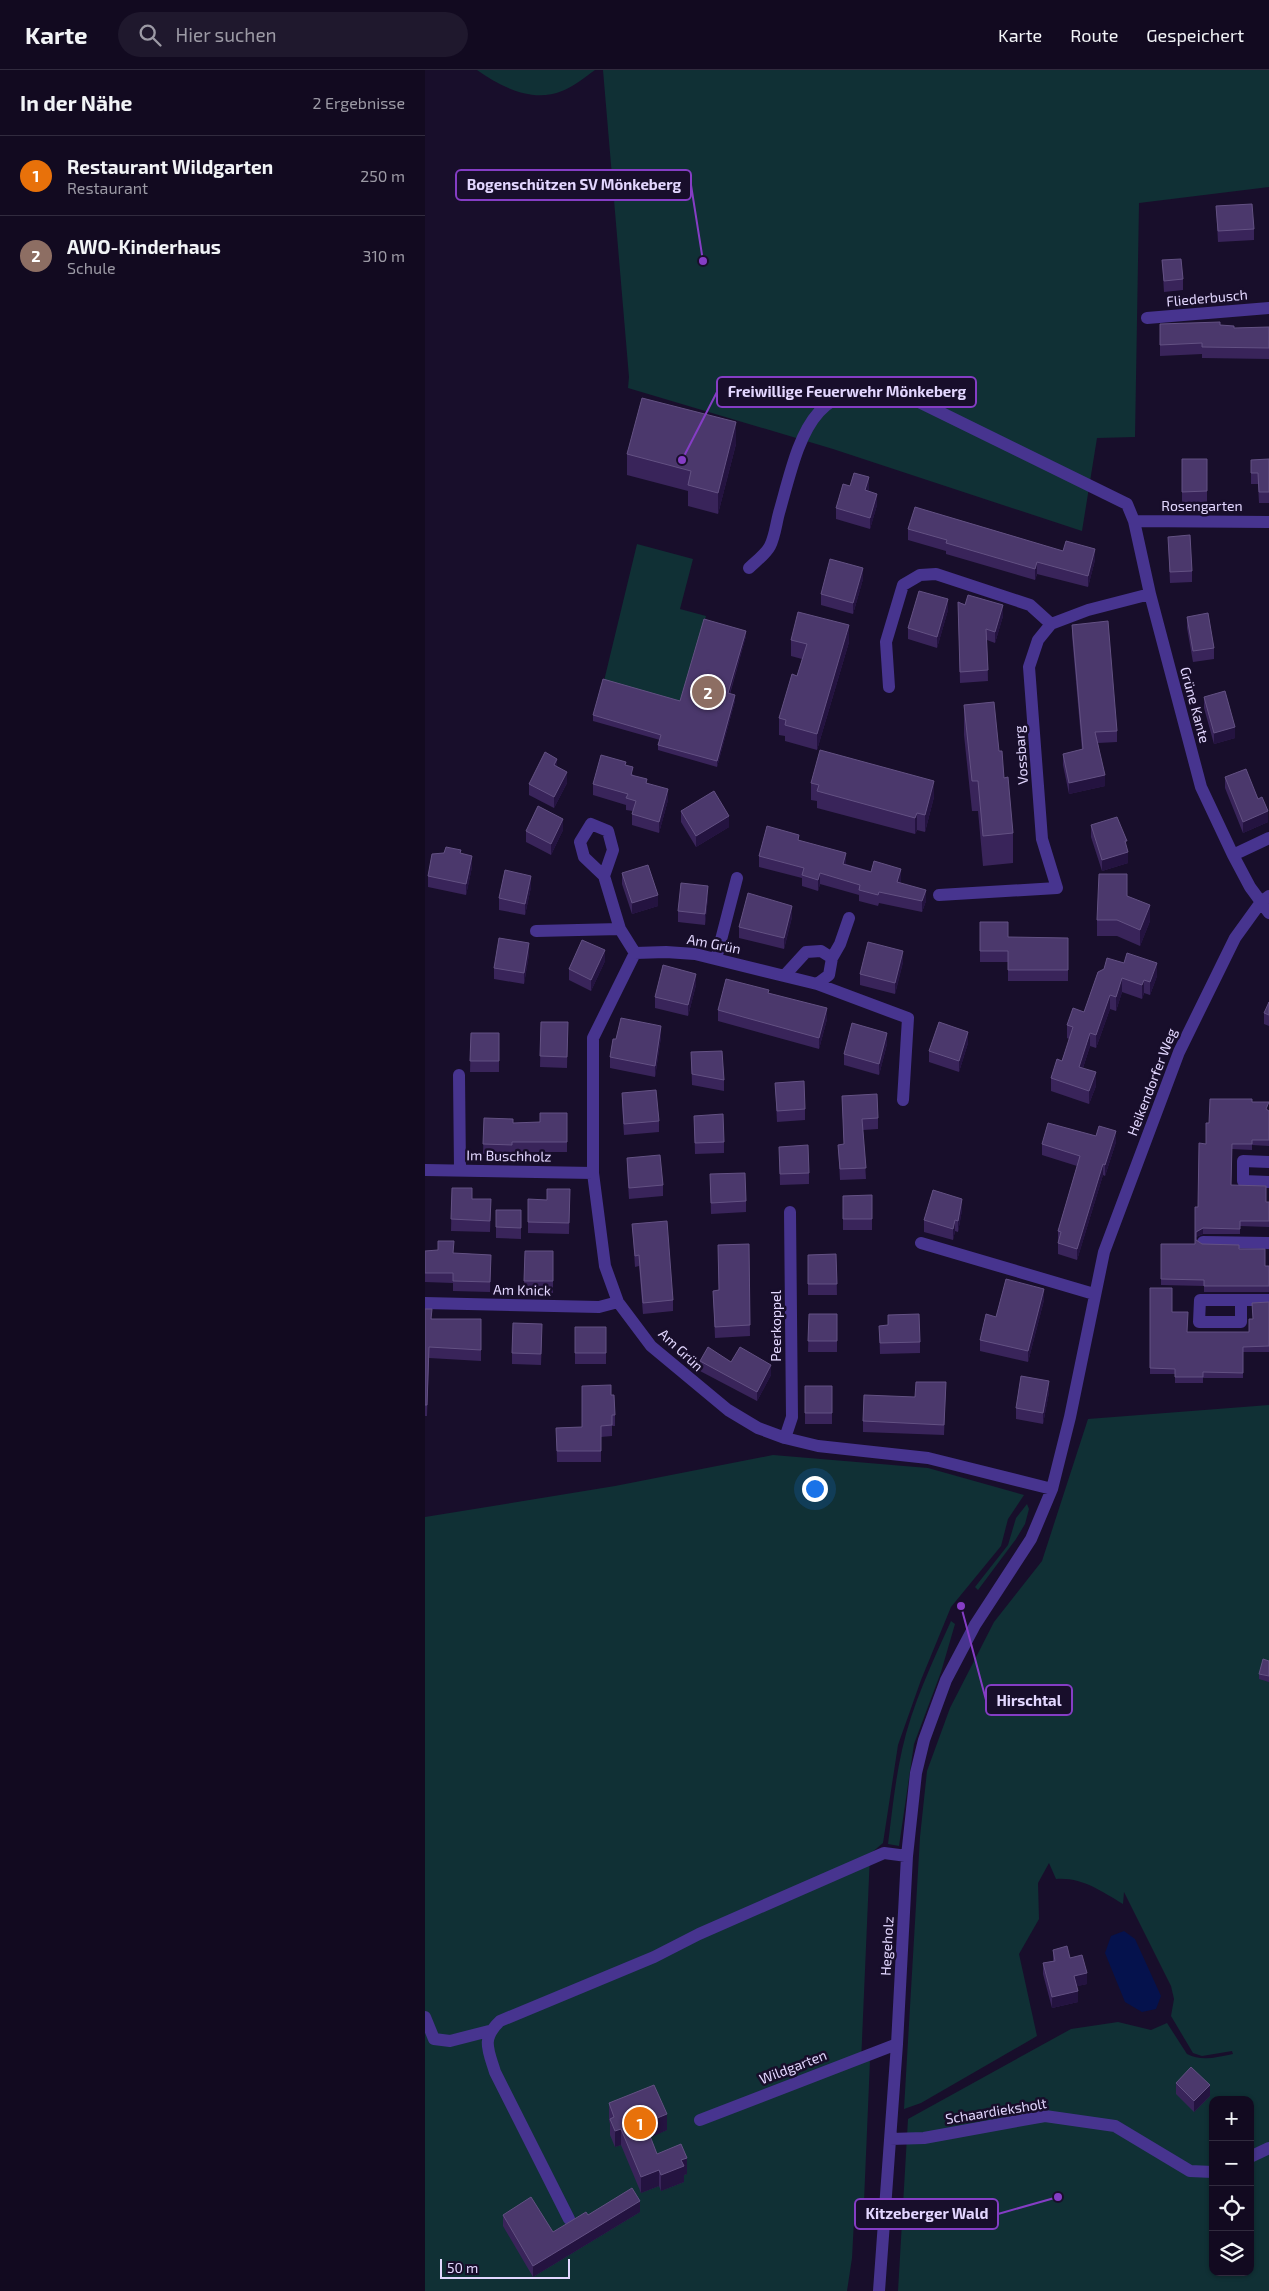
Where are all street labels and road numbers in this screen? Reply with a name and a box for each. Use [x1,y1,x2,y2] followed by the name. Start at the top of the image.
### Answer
[1165,285,1248,310] street label: Fliederbusch
[1161,497,1243,514] street label: Rosengarten
[1177,665,1214,745] street label: Grüne Kante
[1010,725,1031,785] street label: Vossbarg
[686,930,743,957] street label: Am Grün
[1123,1025,1180,1138] street label: Heikendorfer Weg
[466,1146,552,1165] street label: Im Buschholz
[493,1280,551,1299] street label: Am Knick
[767,1289,784,1362] street label: Peerkoppel
[656,1325,707,1374] street label: Am Grün
[876,1916,897,1976] street label: Hegeholz
[757,2046,829,2087] street label: Wildgarten
[944,2094,1048,2127] street label: Schaardieksholt

